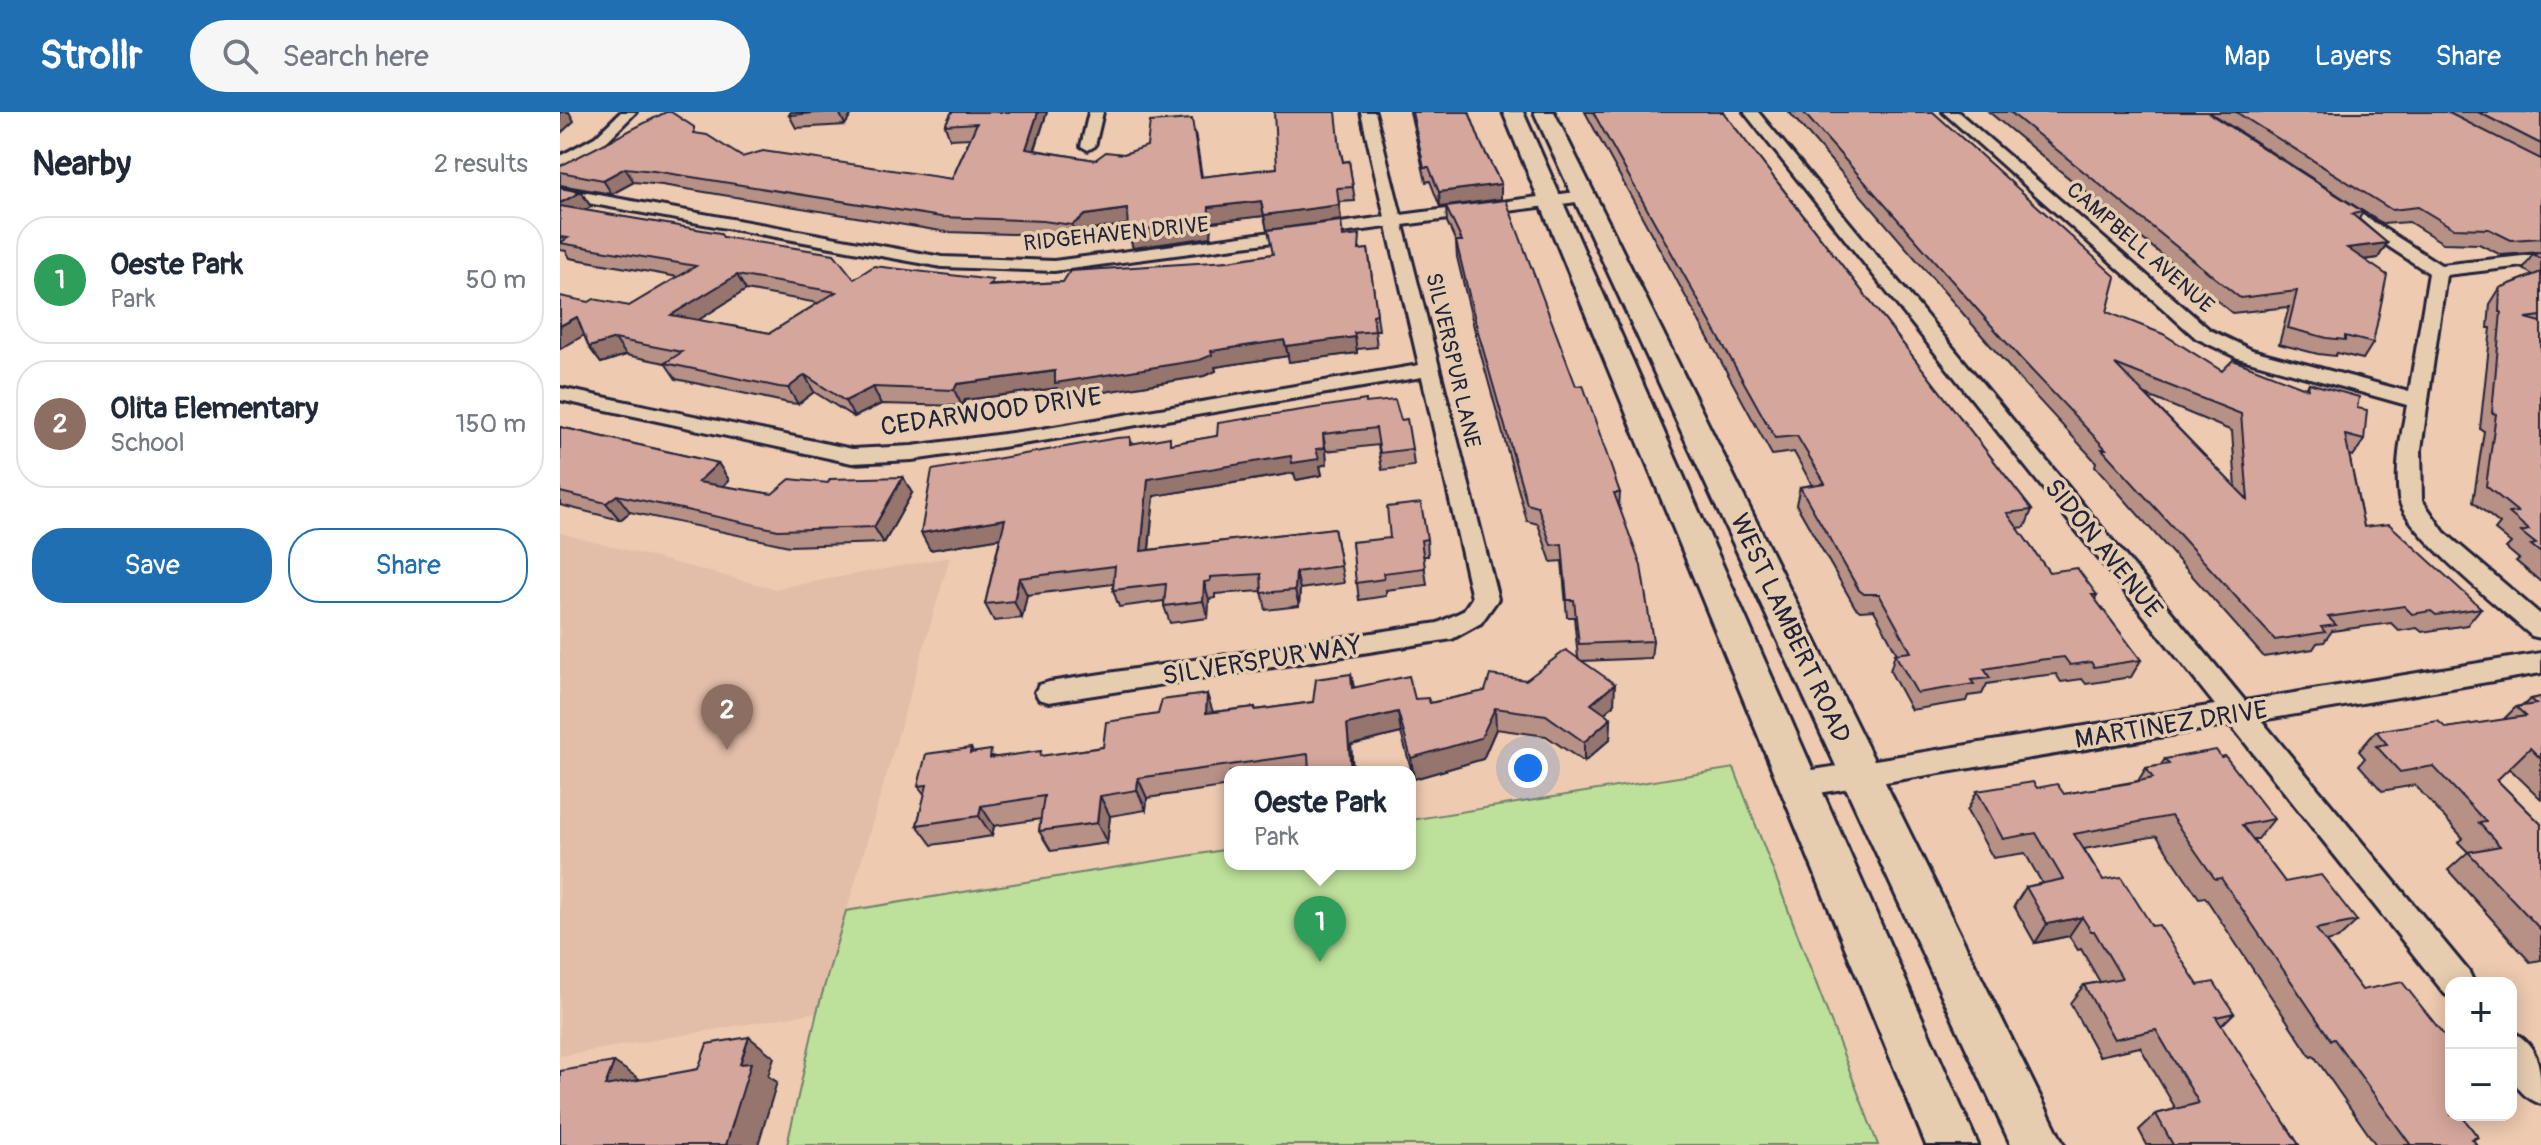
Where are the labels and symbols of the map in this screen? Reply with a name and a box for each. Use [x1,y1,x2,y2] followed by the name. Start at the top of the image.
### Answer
[2061,176,2220,320] street label: CAMPBELL AVENUE
[1022,210,1210,258] street label: RIDGEHAVEN DRIVE
[1419,270,1487,451] street label: SILVERSPUR LANE
[879,381,1104,443] street label: CEDARWOOD DRIVE
[2037,473,2169,625] street label: SIDON AVENUE
[1723,509,1857,748] street label: WEST LAMBERT ROAD
[1160,629,1364,693] street label: SILVERSPUR WAY
[701,684,753,750] pin: 2
[2073,694,2270,756] street label: MARTINEZ DRIVE
[1508,748,1548,788] your location
[1294,896,1346,962] pin: 1

